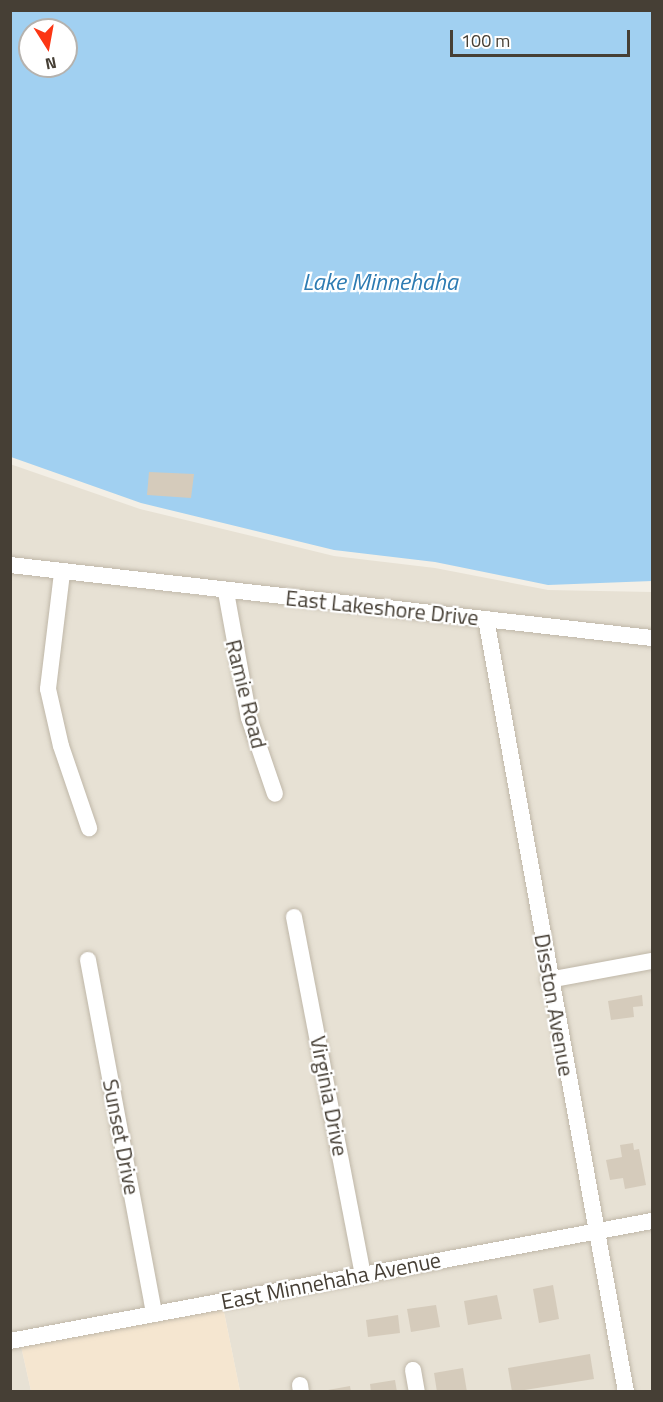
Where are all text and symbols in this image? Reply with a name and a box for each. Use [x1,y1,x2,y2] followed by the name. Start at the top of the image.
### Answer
[18,18,78,78] north arrow
[453,18,633,56] scale bar
[461,27,510,54] text: 100 m
[43,51,59,77] text: N
[302,268,458,296] water label: Lake Minnehaha
[284,585,480,631] street label: East Lakeshore Drive
[220,637,272,751] street label: Ramie Road
[528,932,580,1078] street label: Disston Avenue
[304,1034,354,1158] street label: Virginia Drive
[97,1077,145,1197] street label: Sunset Drive
[219,1247,443,1315] street label: East Minnehaha Avenue

